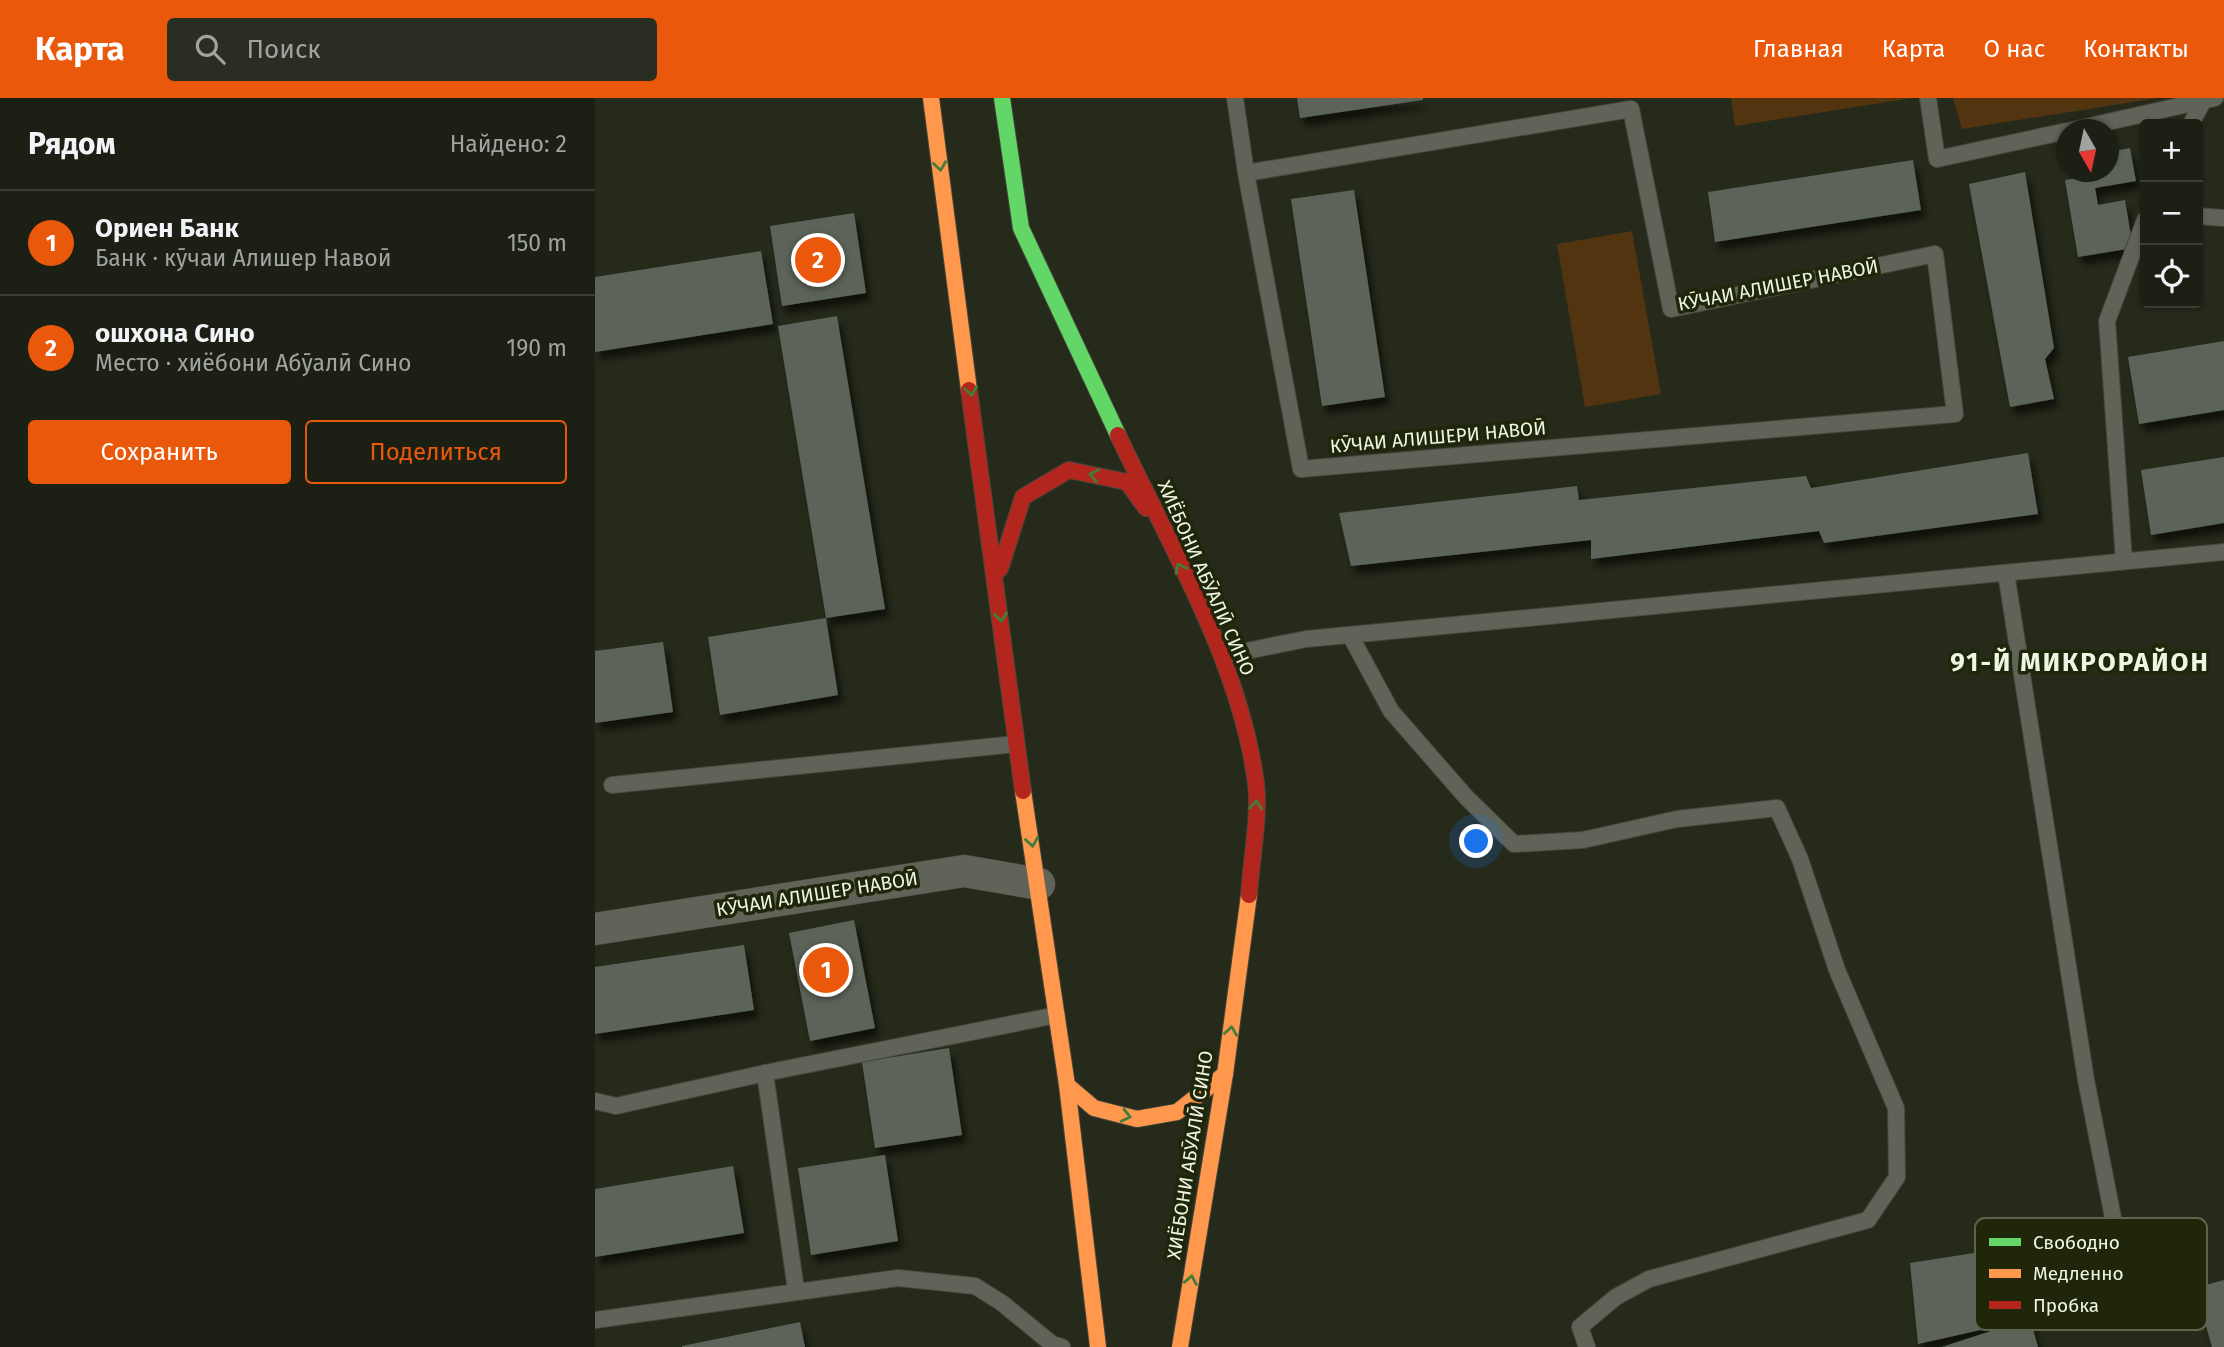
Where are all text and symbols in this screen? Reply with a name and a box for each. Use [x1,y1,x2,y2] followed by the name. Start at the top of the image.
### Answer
[167,18,657,81] search box
[35,29,125,69] text: Карта
[191,30,229,68] icon: search
[247,34,321,65] text: Поиск
[1753,35,1844,63] text: Главная
[1882,35,1945,63] text: Карта
[1983,35,2045,63] text: О нас
[2083,35,2189,63] text: Контакты
[2056,119,2119,182] north arrow
[2140,119,2203,308] map controls
[2140,119,2203,182] button: +
[28,126,116,162] text: Рядом
[450,130,567,158] text: Найдено: 2
[933,160,948,171] one-way arrow
[2140,182,2203,245] button: −
[95,213,239,244] text: Ориен Банк
[46,229,56,257] text: 1
[507,229,567,257] text: 150 m
[795,234,841,286] pin: 2
[95,244,392,272] text: Банк · кӯчаи Алишер Навоӣ
[2140,245,2203,308] button: locate
[1676,254,1880,316] street label: КӮЧАИ АЛИШЕР НАВОӢ
[95,318,255,349] text: ошхона Сино
[45,334,57,362] text: 2
[506,334,567,362] text: 190 m
[95,349,412,377] text: Место · хиёбони Абӯалӣ Сино
[963,385,978,397] one-way arrow
[1329,416,1547,458] street label: КӮЧАИ АЛИШЕРИ НАВОӢ
[28,420,291,484] button: Сохранить
[305,420,567,484] button: Поделиться
[1088,468,1100,483] one-way arrow
[1153,477,1259,679] street label: ХИЁБОНИ АБӮАЛӢ СИНО
[1174,562,1188,575] one-way arrow
[994,611,1009,622] one-way arrow
[1950,647,2210,678] district label: 91-Й МИКРОРАЙОН
[1248,799,1263,810] one-way arrow
[1459,824,1493,858] your location
[1024,836,1039,848] one-way arrow
[715,867,919,921] street label: КӮЧАИ АЛИШЕР НАВОӢ
[803,944,849,996] pin: 1
[1223,1025,1238,1037] one-way arrow
[1162,1049,1218,1261] street label: ХИЁБОНИ АБӮАЛӢ СИНО
[1120,1108,1132,1122] one-way arrow
[1975,1218,2207,1330] legend
[2033,1231,2120,1254] text: Свободно
[2033,1262,2124,1285] text: Медленно
[1182,1274,1197,1286] one-way arrow
[2033,1294,2099,1317] text: Пробка

